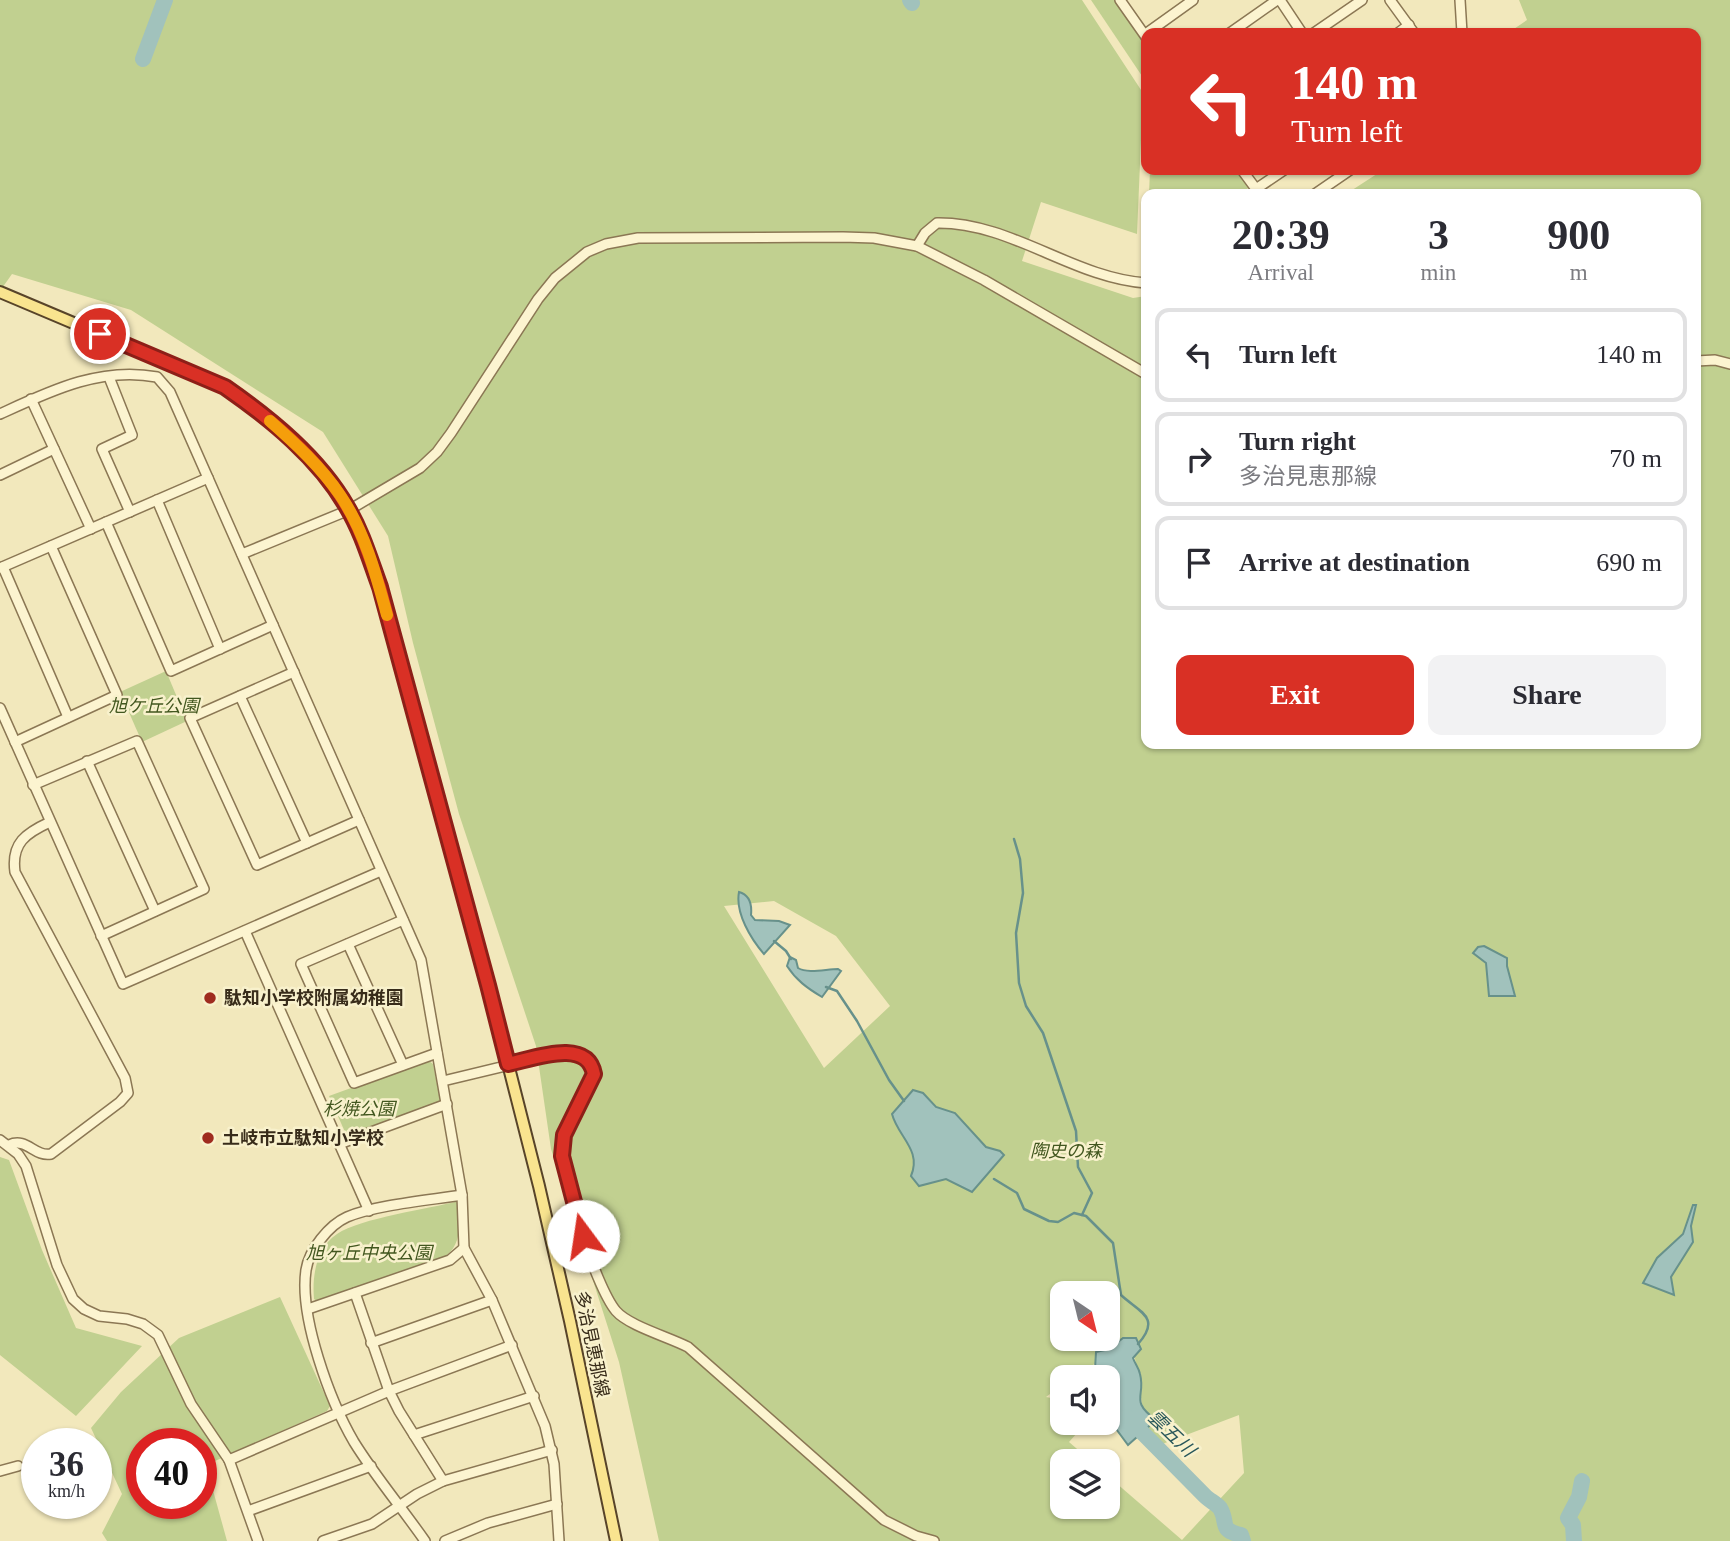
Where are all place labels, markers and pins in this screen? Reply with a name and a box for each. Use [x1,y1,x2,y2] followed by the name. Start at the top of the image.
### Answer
[70,304,130,364] pin
[224,988,404,1008] place label: 駄知小学校附属幼稚園
[202,990,218,1006] marker: 駄知小学校附属幼稚園
[222,1128,384,1148] place label: 土岐市立駄知小学校
[200,1130,216,1146] marker: 土岐市立駄知小学校

